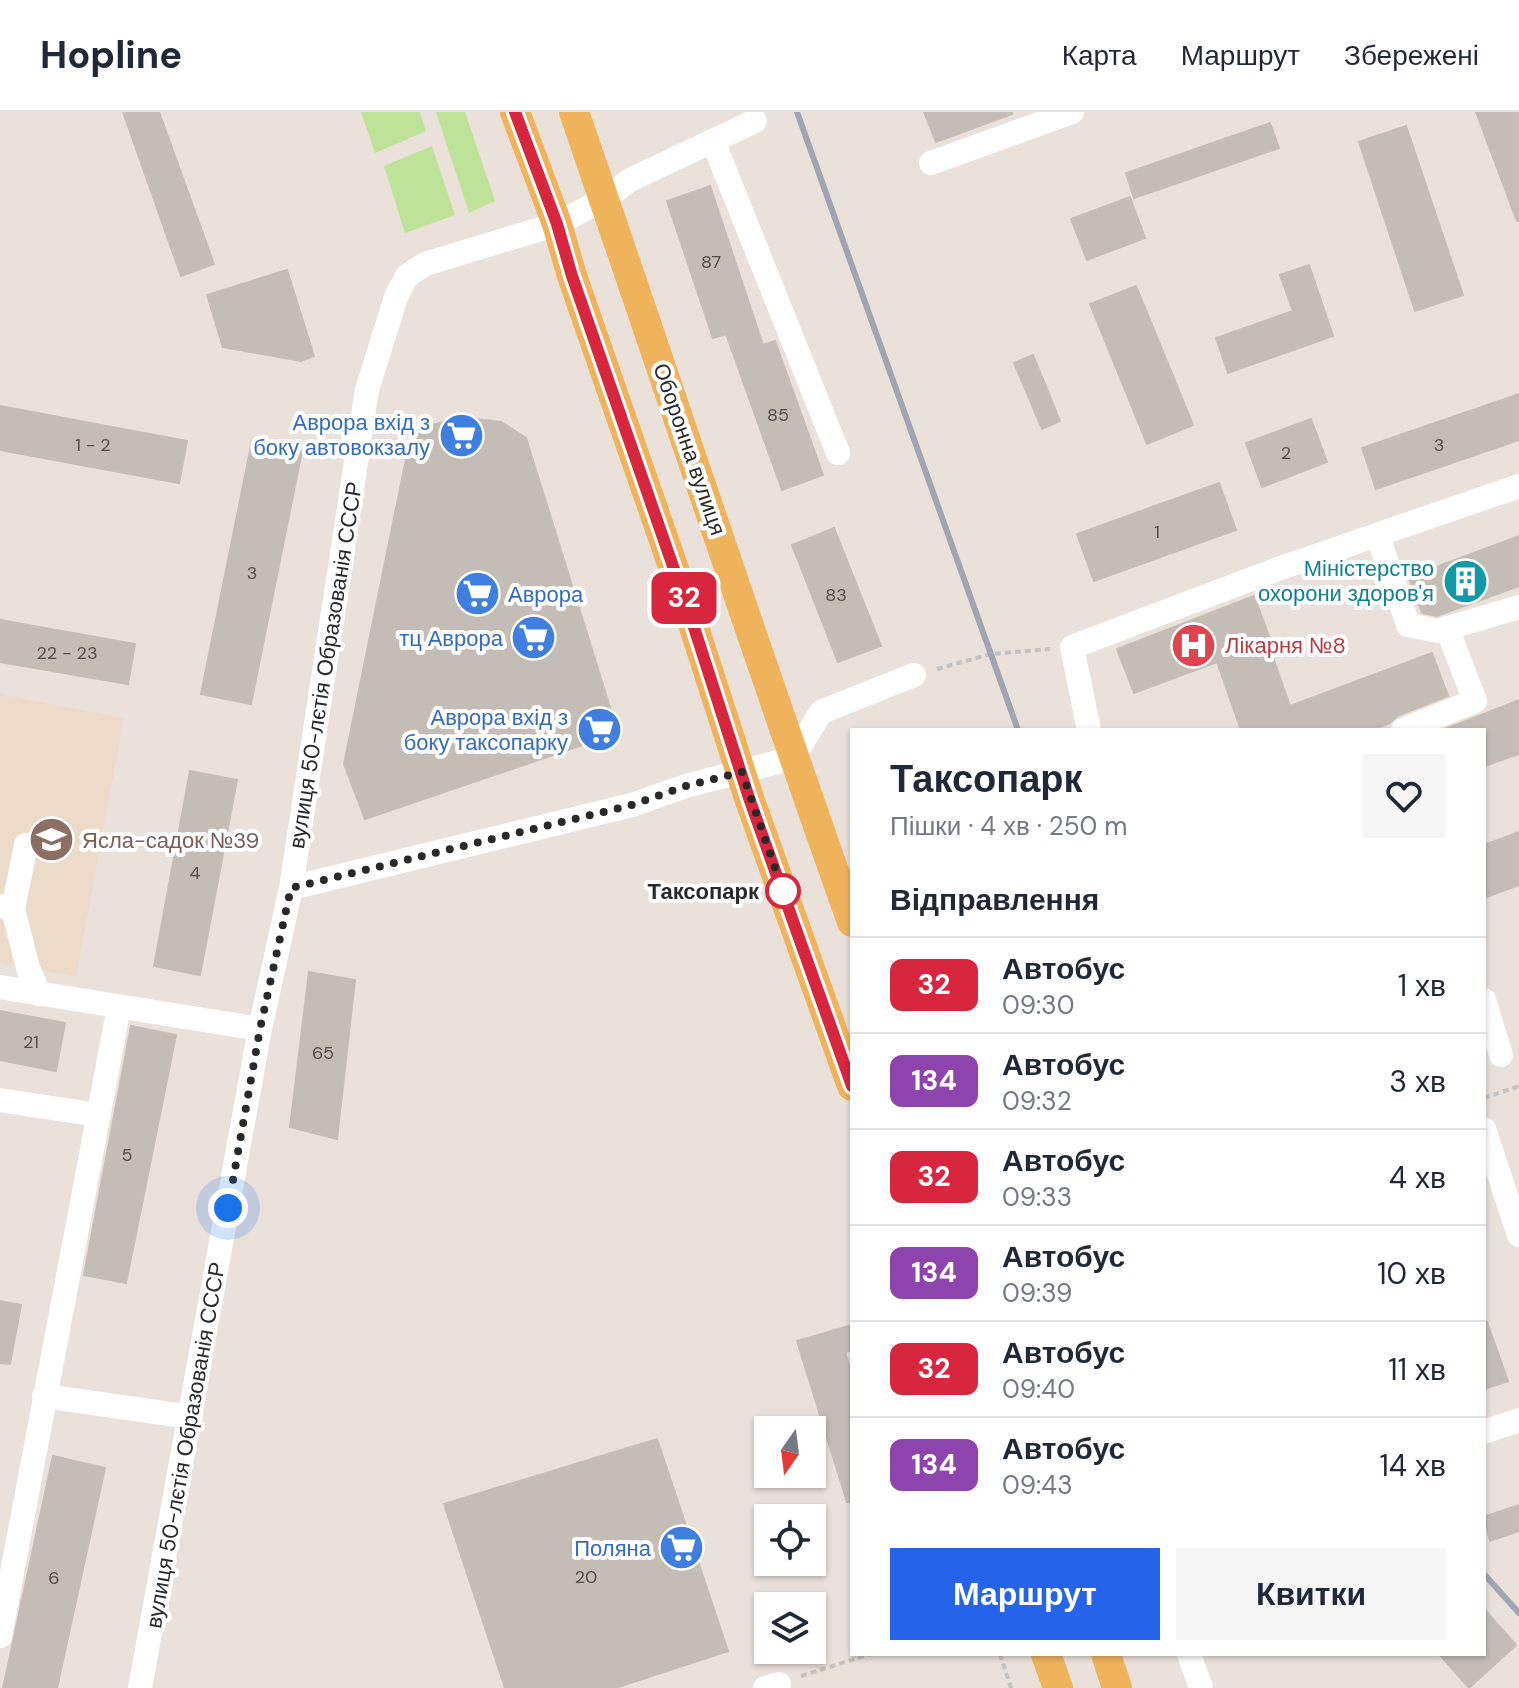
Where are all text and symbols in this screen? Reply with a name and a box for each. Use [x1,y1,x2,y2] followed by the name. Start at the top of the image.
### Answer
[40,30,182,80] text: Hopline
[1062,37,1137,74] text: Карта
[1181,37,1300,74] text: Маршрут
[1344,37,1479,74] text: Збережені
[701,250,721,274] house number: 87
[646,359,733,539] street label: Оборонна вулиця
[767,403,789,427] house number: 85
[253,408,430,462] place label: Аврора вхід з боку автовокзалу
[437,411,485,459] supermarket icon: Аврора вхід з боку автовокзалу
[75,433,111,457] house number: 1 - 2
[1434,433,1444,457] house number: 3
[1281,441,1291,465] house number: 2
[282,479,369,851] street label: вулиця 50-лєтія Образованія СССР
[1154,520,1160,544] house number: 1
[1258,554,1434,608] place label: Міністерство охорони здоров'я
[1441,557,1489,605] building icon: Міністерство охорони здоров'я
[247,561,257,585] house number: 3
[453,570,501,618] supermarket icon: Аврора
[648,572,720,624] line badge: 32
[667,579,701,616] text: 32
[508,580,584,609] place label: Аврора
[825,583,847,607] house number: 83
[510,614,558,662] supermarket icon: тц Аврора
[1170,621,1218,669] hospital icon: Лікарня №8
[399,624,504,653] place label: тц Аврора
[1225,631,1346,660] place label: Лікарня №8
[36,641,98,665] house number: 22 - 23
[404,703,568,757] place label: Аврора вхід з боку таксопарку
[575,706,623,754] supermarket icon: Аврора вхід з боку таксопарку
[890,754,1083,804] text: Таксопарк
[1362,754,1446,838] button: heart
[890,809,1127,843] text: Пішки · 4 хв · 250 m
[27,816,75,864] school or university icon: Ясла-садок №39
[82,826,259,855] place label: Ясла-садок №39
[190,861,201,885] house number: 4
[766,874,800,908] marker: Таксопарк
[648,877,760,906] place label: Таксопарк
[890,880,1099,919] text: Відправлення
[1002,949,1125,988] text: Автобус
[917,966,951,1003] text: 32
[1398,966,1446,1005] text: 1 хв
[1002,988,1075,1022] text: 09:30
[23,1030,39,1054] house number: 21
[312,1041,334,1065] house number: 65
[1002,1045,1125,1084] text: Автобус
[911,1062,957,1099] text: 134
[1389,1062,1446,1101] text: 3 хв
[1002,1084,1072,1118] text: 09:32
[1002,1141,1125,1180] text: Автобус
[122,1143,132,1167] house number: 5
[917,1158,951,1195] text: 32
[1389,1158,1446,1197] text: 4 хв
[1002,1180,1072,1214] text: 09:33
[208,1188,248,1228] your location
[1002,1237,1125,1276] text: Автобус
[911,1254,957,1291] text: 134
[1377,1254,1446,1293] text: 10 хв
[139,1260,232,1630] street label: вулиця 50-лєтія Образованія СССР
[1002,1276,1072,1310] text: 09:39
[1002,1333,1125,1372] text: Автобус
[917,1350,951,1387] text: 32
[1388,1350,1446,1389] text: 11 хв
[1002,1372,1075,1406] text: 09:40
[754,1416,826,1488] north arrow
[754,1416,826,1664] map controls
[1002,1429,1125,1468] text: Автобус
[911,1446,957,1483] text: 134
[1380,1446,1446,1485] text: 14 хв
[1002,1468,1073,1502] text: 09:43
[754,1504,826,1576] button: locate
[658,1524,706,1572] supermarket icon: Поляна
[574,1534,652,1563] place label: Поляна
[890,1548,1160,1640] button: Маршрут
[1176,1548,1446,1640] button: Квитки
[575,1565,597,1589] house number: 20
[48,1566,60,1590] house number: 6
[754,1592,826,1664] button: layers

